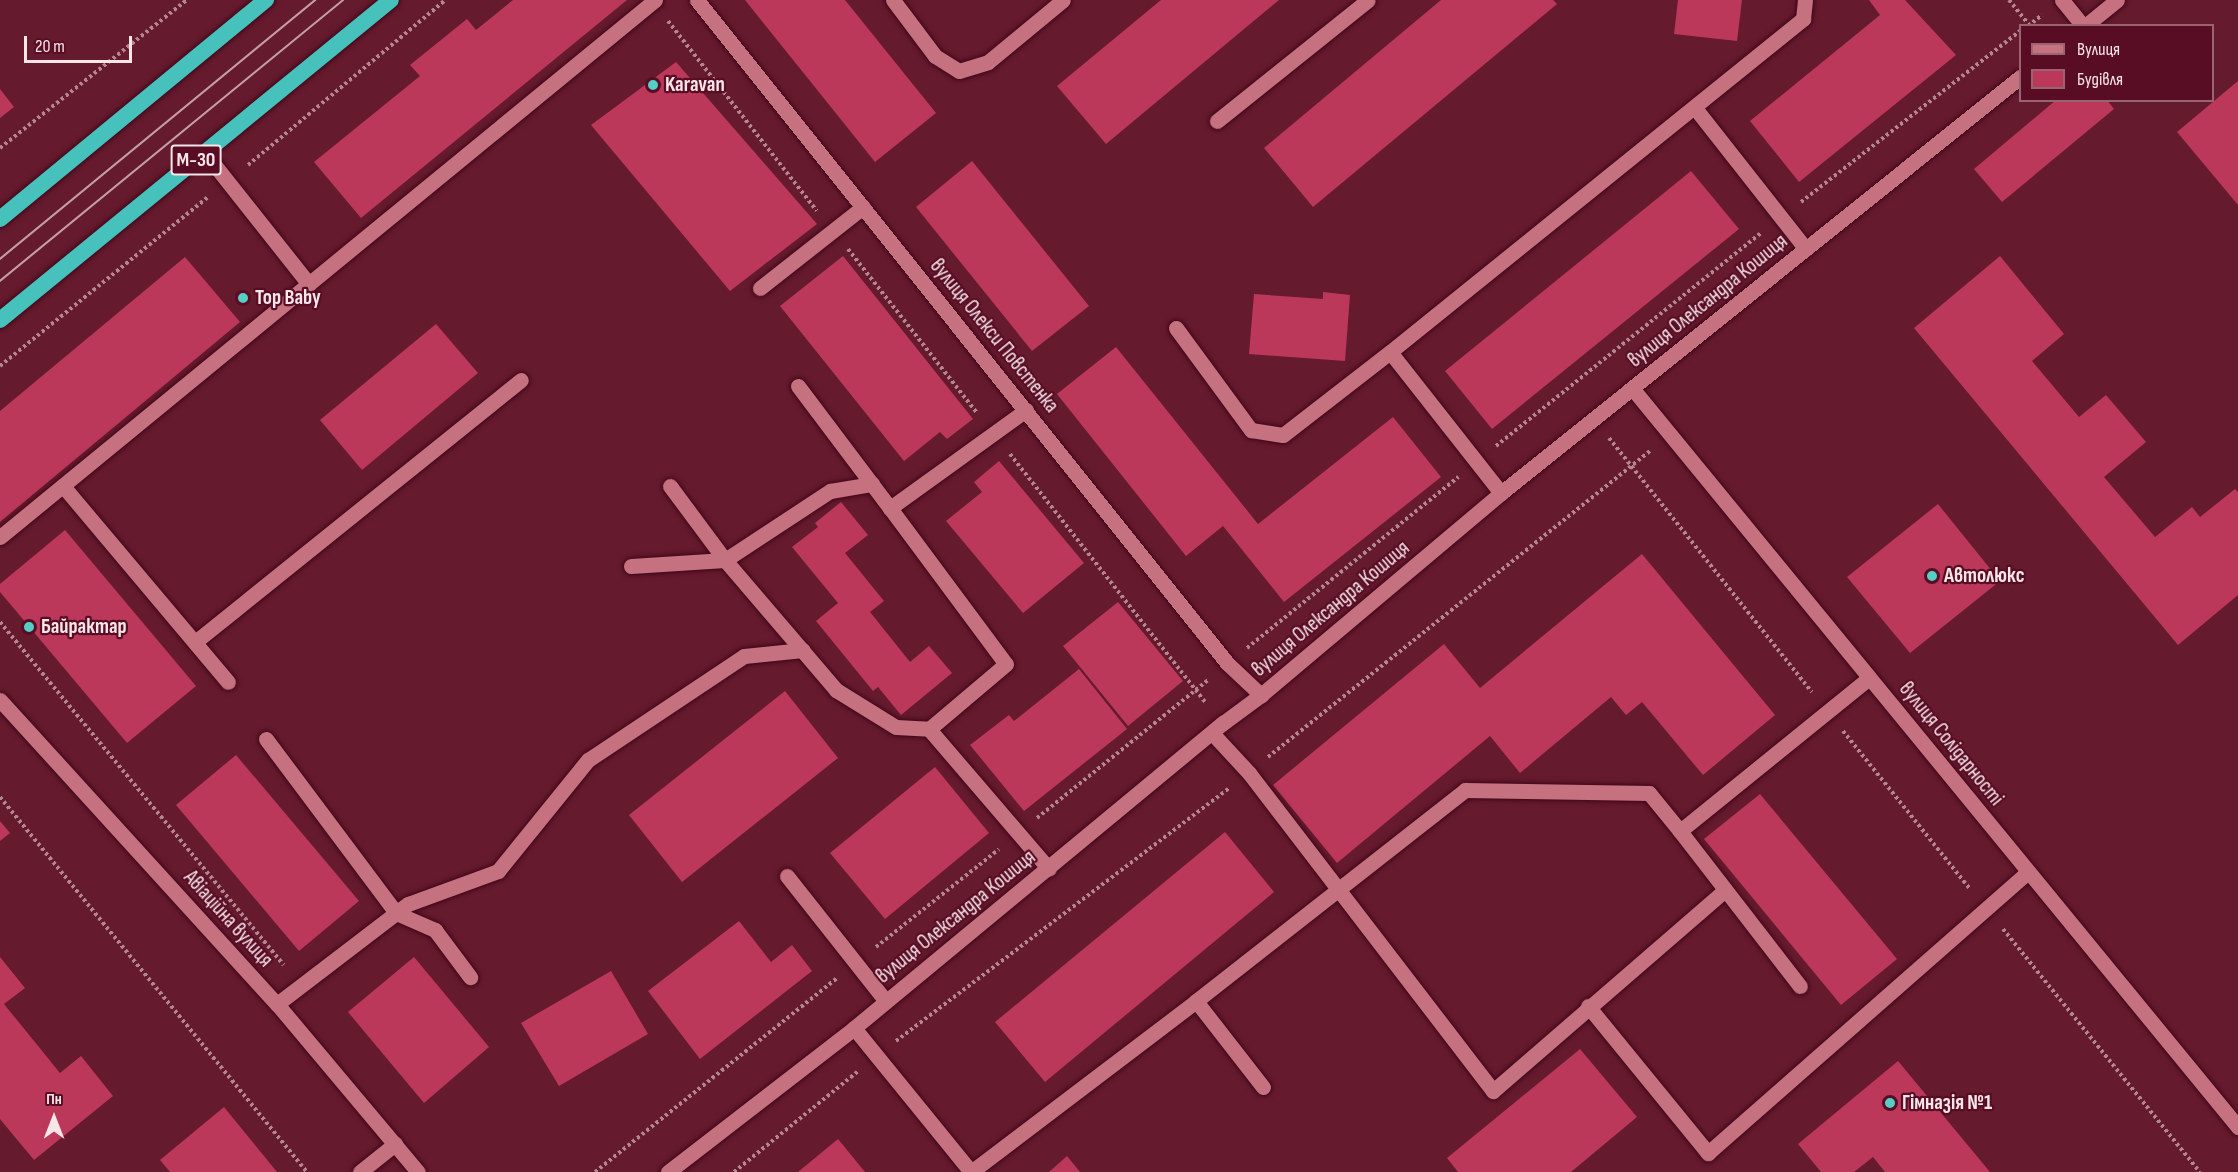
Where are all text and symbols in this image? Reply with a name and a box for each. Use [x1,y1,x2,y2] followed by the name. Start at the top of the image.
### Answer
[27,24,135,62] scale bar
[2019,24,2214,102] legend
[35,36,65,57] text: 20 m
[2077,39,2120,60] text: Вулиця
[2077,69,2123,90] text: Будівля
[665,72,725,98] place label: Karavan
[646,78,660,92] marker: Karavan
[170,143,222,177] road number: М-30
[1623,229,1793,373] street label: вулиця Олександра Кошиця
[924,254,1064,418] street label: вулиця Олекси Повстенка
[255,285,321,311] place label: Top Baby
[236,291,250,305] marker: Top Baby
[1247,536,1415,682] street label: вулиця Олександра Кошиця
[1944,563,2024,589] place label: Автолюкс
[1925,569,1939,583] marker: Автолюкс
[41,614,127,640] place label: Байрактар
[22,620,36,634] marker: Байрактар
[1893,677,2009,811] street label: вулиця Солідарності
[871,845,1041,989] street label: вулиця Олександра Кошиця
[178,866,278,972] street label: Авіаційна вулиця
[24,1088,84,1148] north arrow
[46,1090,62,1109] text: Пн
[1902,1090,1992,1116] place label: Гімназія №1
[1883,1096,1897,1110] marker: Гімназія №1

